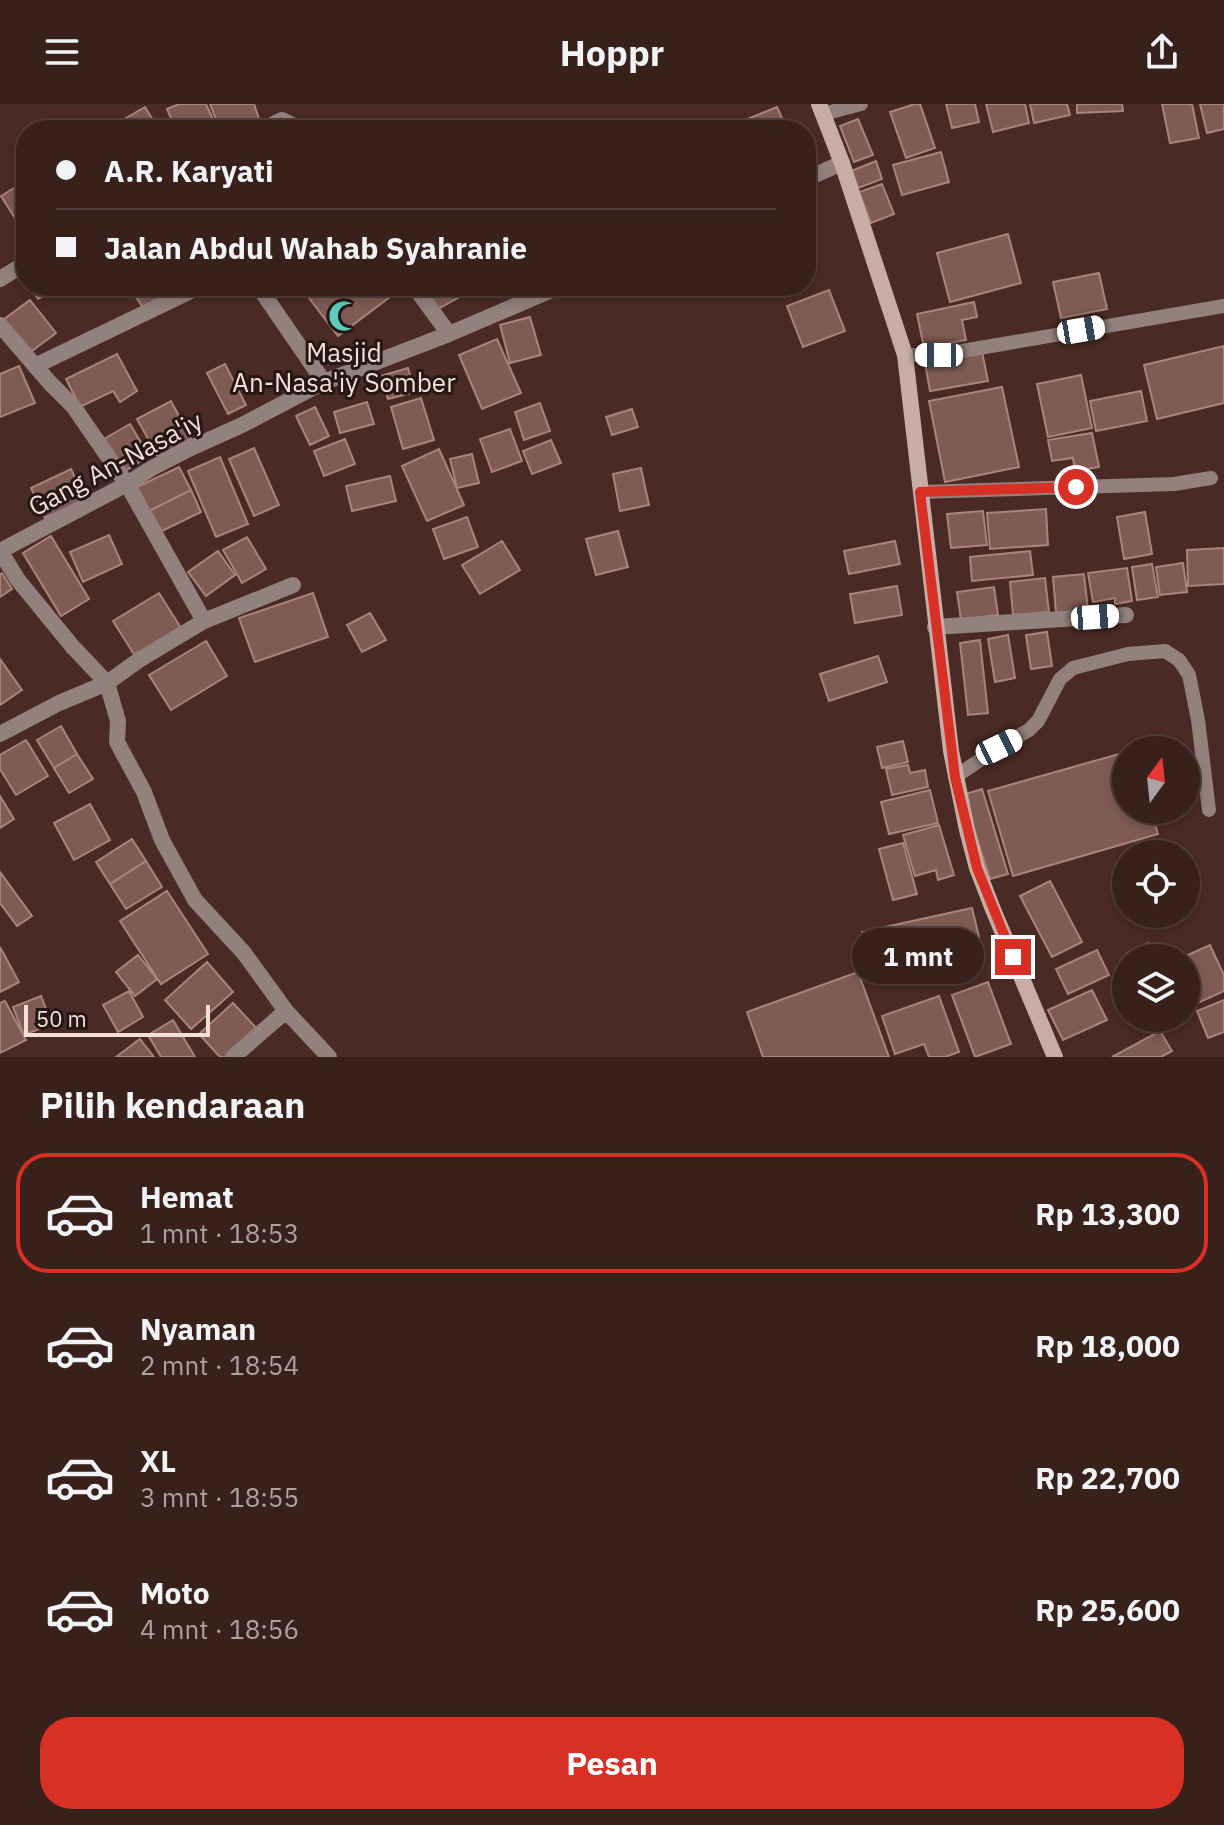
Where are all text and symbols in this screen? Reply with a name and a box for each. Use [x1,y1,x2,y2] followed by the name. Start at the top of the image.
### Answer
[560,29,664,76] text: Hoppr
[40,30,84,74] icon: menu
[1140,30,1184,74] icon: share
[104,151,274,190] text: A.R. Karyati
[104,228,527,267] text: Jalan Abdul Wahab Syahranie
[327,299,361,333] mosque icon: Masjid An-Nasa'iy Somber
[1055,314,1107,346] car
[232,335,456,399] place label: Masjid An-Nasa'iy Somber
[915,343,963,367] car
[22,403,208,523] street label: Gang An-Nasa'iy
[1058,469,1094,505] route start
[1070,603,1120,631] car
[972,726,1026,768] car
[1112,736,1200,824] north arrow
[1112,736,1200,1032] map controls
[1112,840,1200,928] button: locate
[853,929,985,985] callout: 1 mnt
[883,939,953,973] text: 1 mnt
[995,939,1031,975] route end
[1112,944,1200,1032] button: layers
[24,1001,210,1037] scale bar
[36,1004,87,1033] text: 50 m
[40,1081,305,1128] text: Pilih kendaraan
[44,1177,116,1249] icon: car
[140,1177,234,1216] text: Hemat
[1035,1194,1180,1233] text: Rp 13,300
[140,1216,299,1250] text: 1 mnt · 18:53
[44,1309,116,1381] icon: car
[140,1309,256,1348] text: Nyaman
[1035,1326,1180,1365] text: Rp 18,000
[140,1348,299,1382] text: 2 mnt · 18:54
[44,1441,116,1513] icon: car
[140,1441,176,1480] text: XL
[1035,1458,1180,1497] text: Rp 22,700
[140,1480,299,1514] text: 3 mnt · 18:55
[44,1573,116,1645] icon: car
[140,1573,210,1612] text: Moto
[1035,1590,1180,1629] text: Rp 25,600
[140,1612,299,1646] text: 4 mnt · 18:56
[40,1717,1184,1809] button: Pesan

